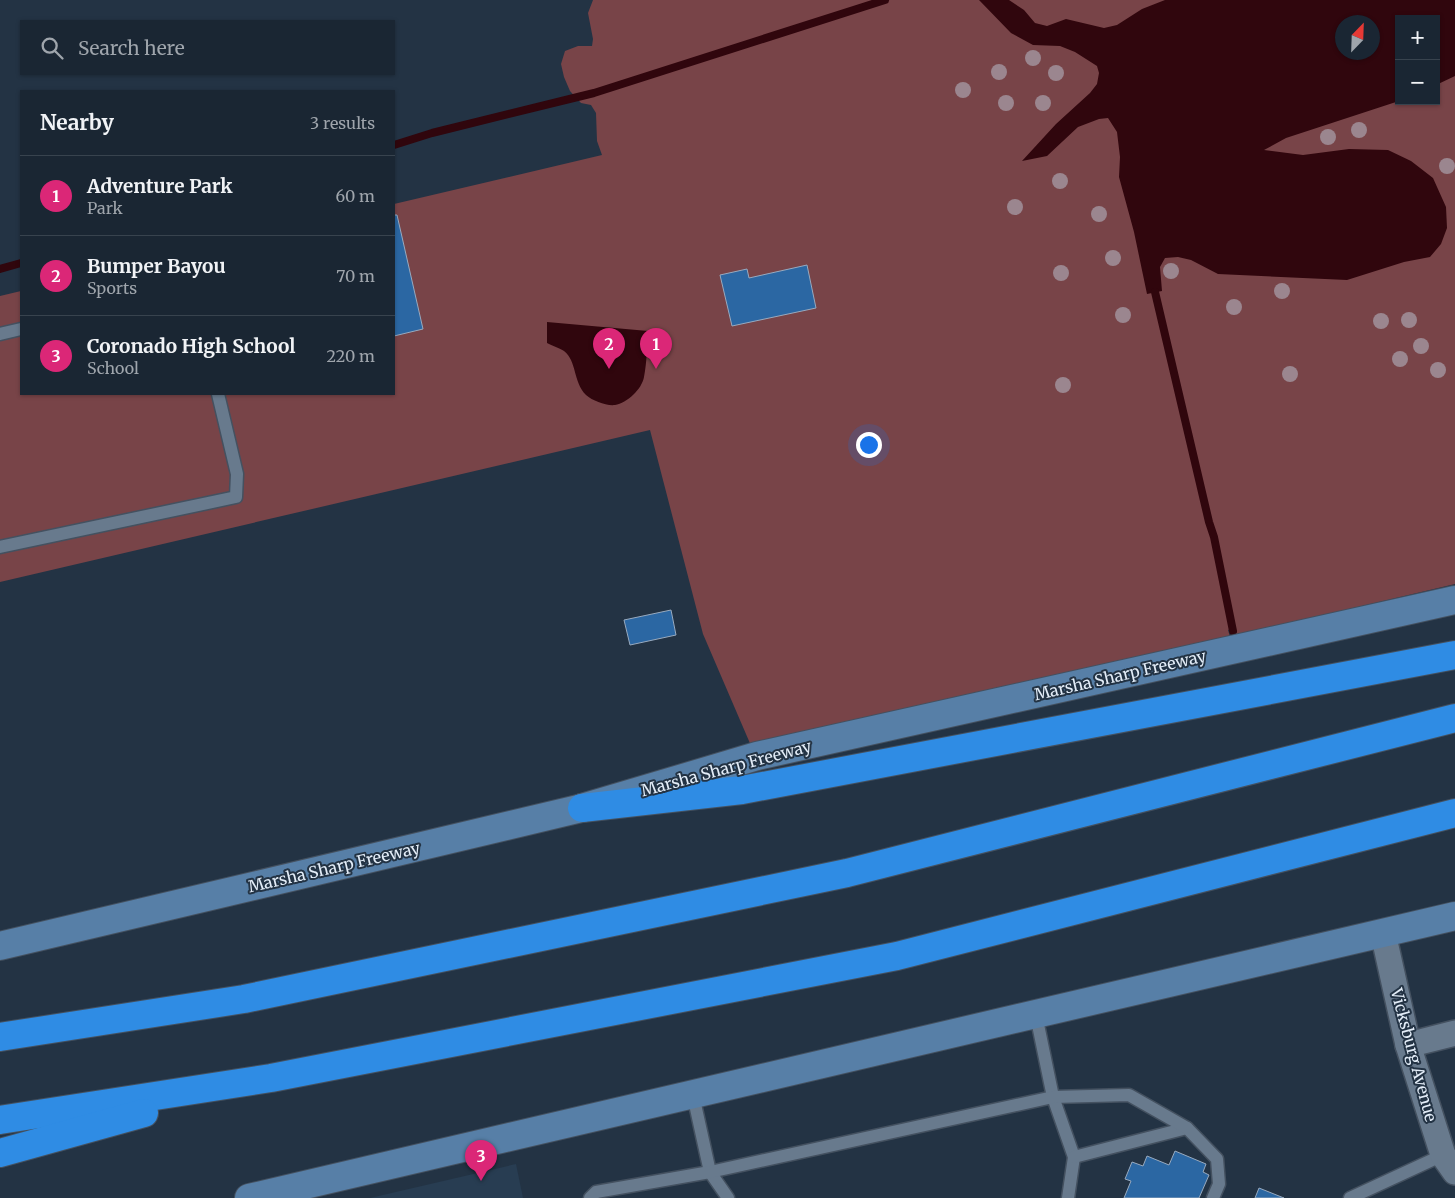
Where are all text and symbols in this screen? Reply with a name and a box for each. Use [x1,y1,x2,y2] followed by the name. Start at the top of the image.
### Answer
[1335,15,1380,60] north arrow
[1395,15,1440,105] map controls
[1395,15,1440,60] button: +
[20,20,395,75] search box
[38,34,66,62] icon: search
[78,36,185,60] text: Search here
[1395,60,1440,105] button: −
[40,109,114,136] text: Nearby
[310,113,375,133] text: 3 results
[87,174,233,198] text: Adventure Park
[52,186,60,206] text: 1
[335,186,375,206] text: 60 m
[87,198,123,218] text: Park
[87,254,226,278] text: Bumper Bayou
[51,266,61,286] text: 2
[336,266,375,286] text: 70 m
[87,278,137,298] text: Sports
[593,328,625,369] pin: 2
[640,328,672,369] pin: 1
[87,334,295,358] text: Coronado High School
[51,346,61,366] text: 3
[327,346,375,366] text: 220 m
[87,358,139,378] text: School
[856,432,882,458] your location
[1032,645,1209,705] street label: Marsha Sharp Freeway
[638,735,814,800] street label: Marsha Sharp Freeway
[246,837,423,897] street label: Marsha Sharp Freeway
[1386,985,1441,1124] street label: Vicksburg Avenue
[465,1140,497,1181] pin: 3

